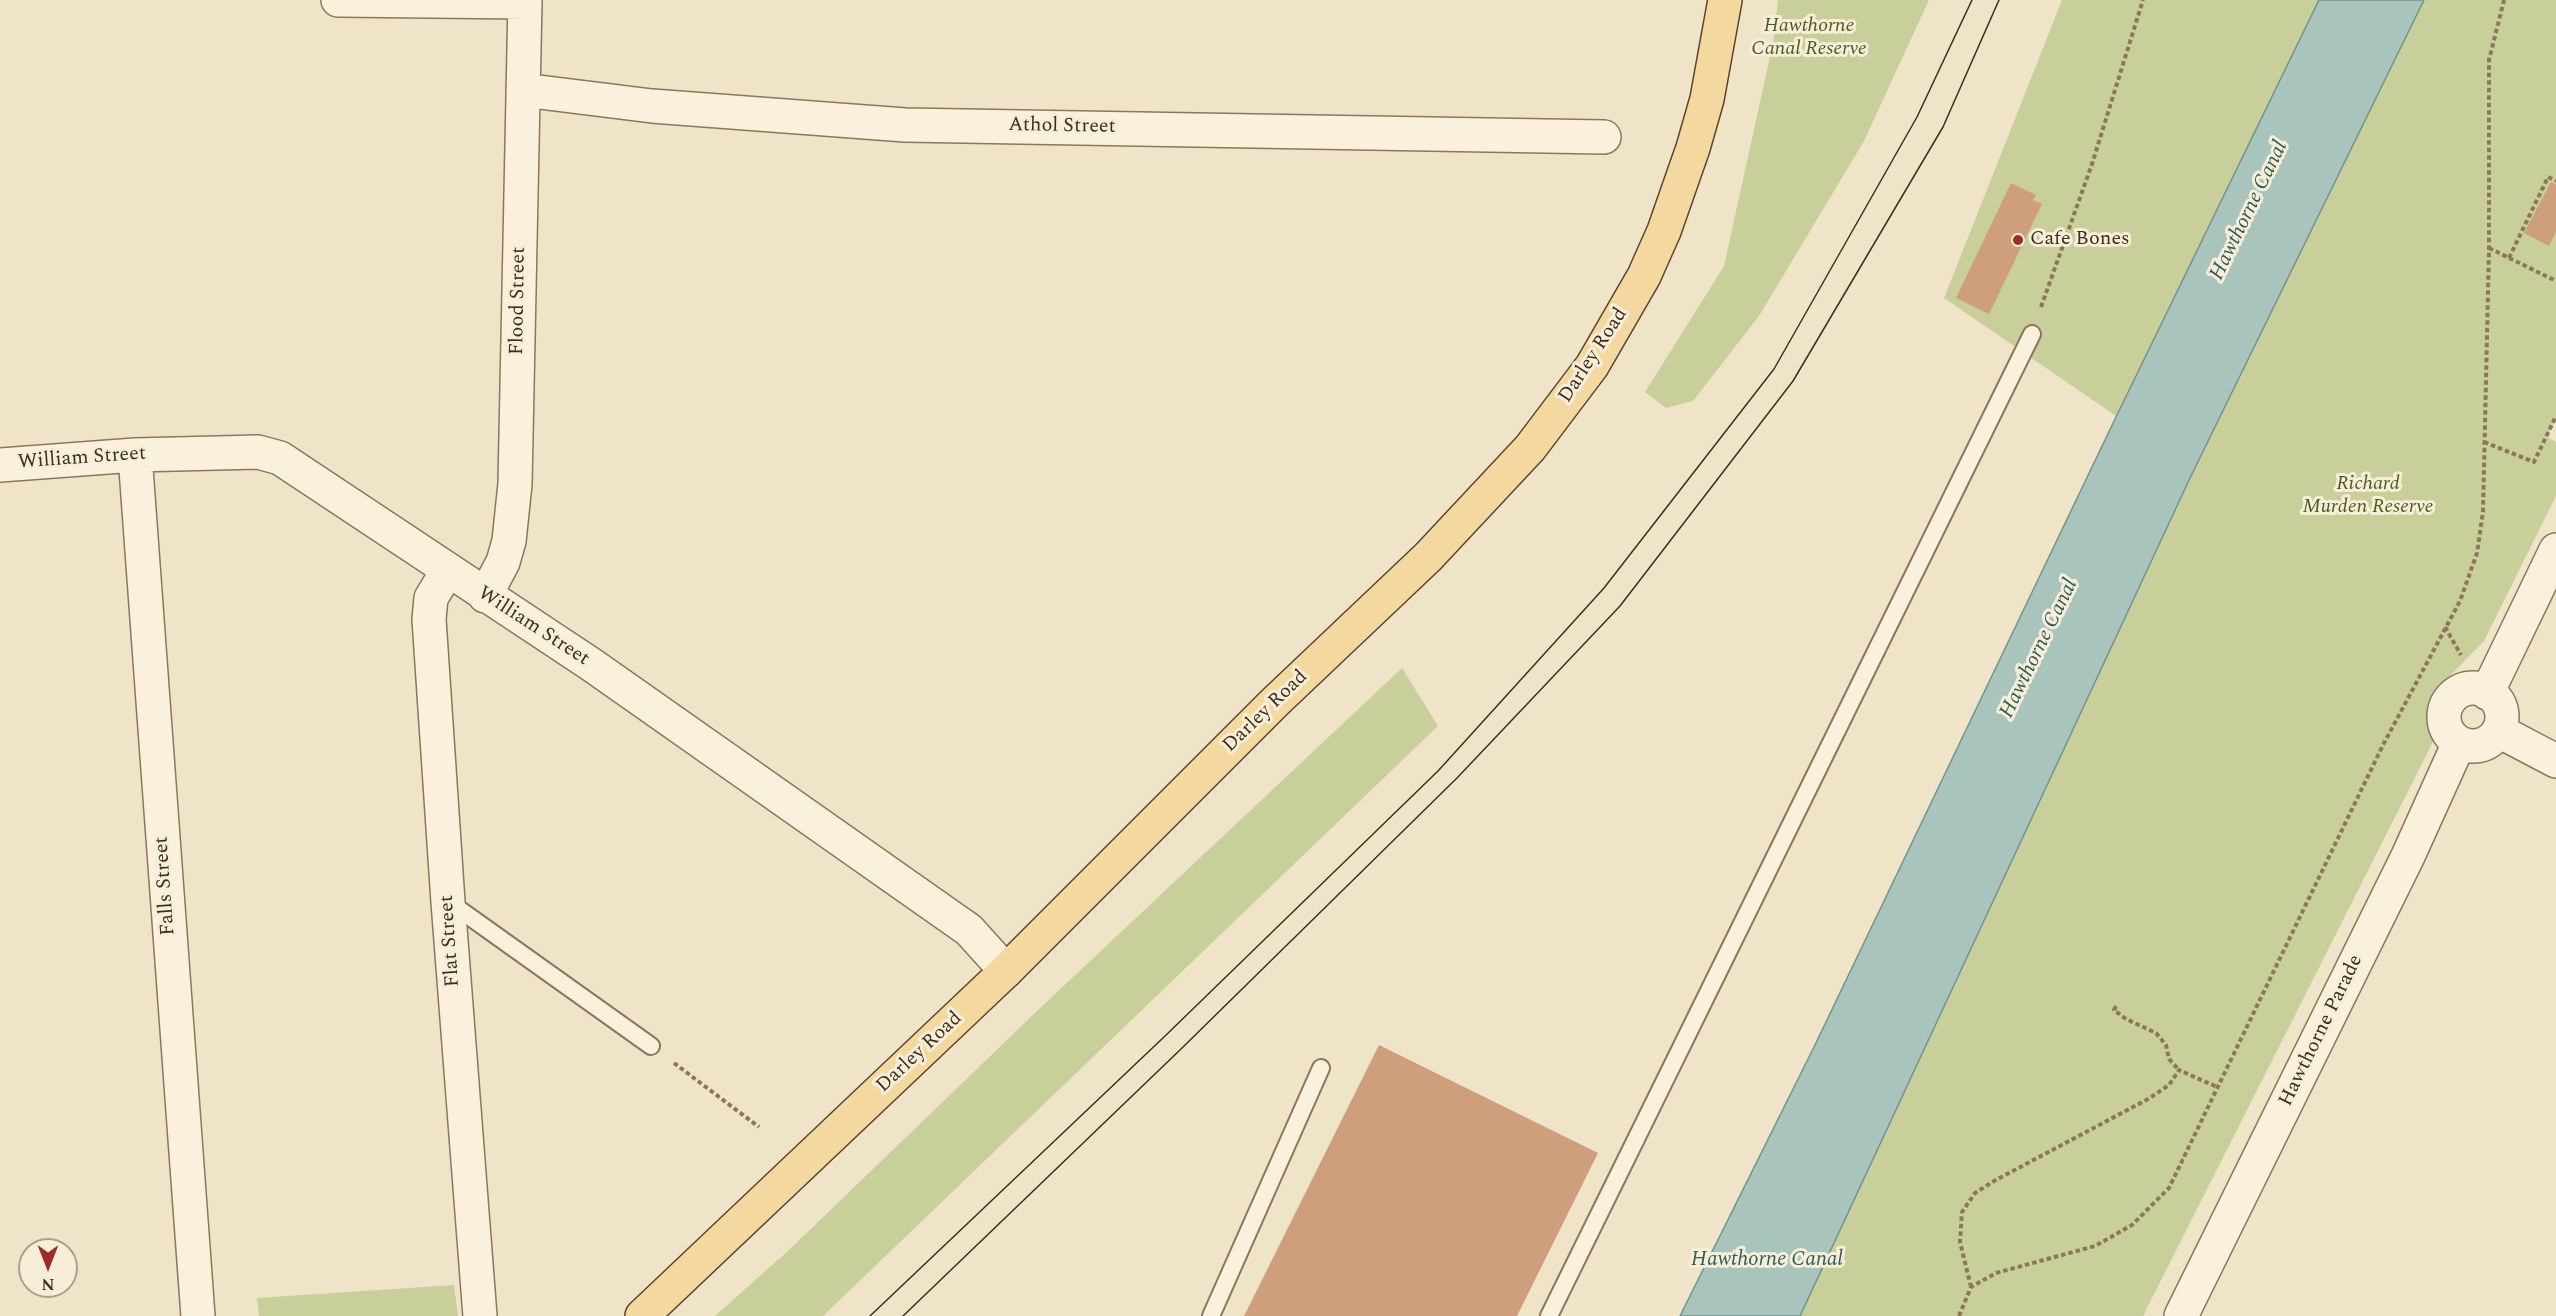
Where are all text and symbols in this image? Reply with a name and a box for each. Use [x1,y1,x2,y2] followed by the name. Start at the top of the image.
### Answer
[1751,15,1867,62] park label: Hawthorne Canal Reserve
[1008,114,1116,140] street label: Athol Street
[2205,137,2295,285] water label: Hawthorne Canal
[2030,228,2130,252] place label: Cafe Bones
[2011,233,2025,247] marker: Cafe Bones
[506,247,532,355] street label: Flood Street
[1554,304,1634,408] street label: Darley Road
[17,443,147,475] street label: William Street
[2303,473,2433,520] park label: Richard Murden Reserve
[1995,575,2085,723] water label: Hawthorne Canal
[473,582,593,672] street label: William Street
[1219,666,1313,758] street label: Darley Road
[151,836,181,936] street label: Falls Street
[436,894,466,988] street label: Flat Street
[2275,951,2369,1111] street label: Hawthorne Parade
[872,1007,968,1099] street label: Darley Road
[18,1238,78,1298] north arrow
[1691,1248,1843,1274] water label: Hawthorne Canal
[41,1272,55,1296] text: N

